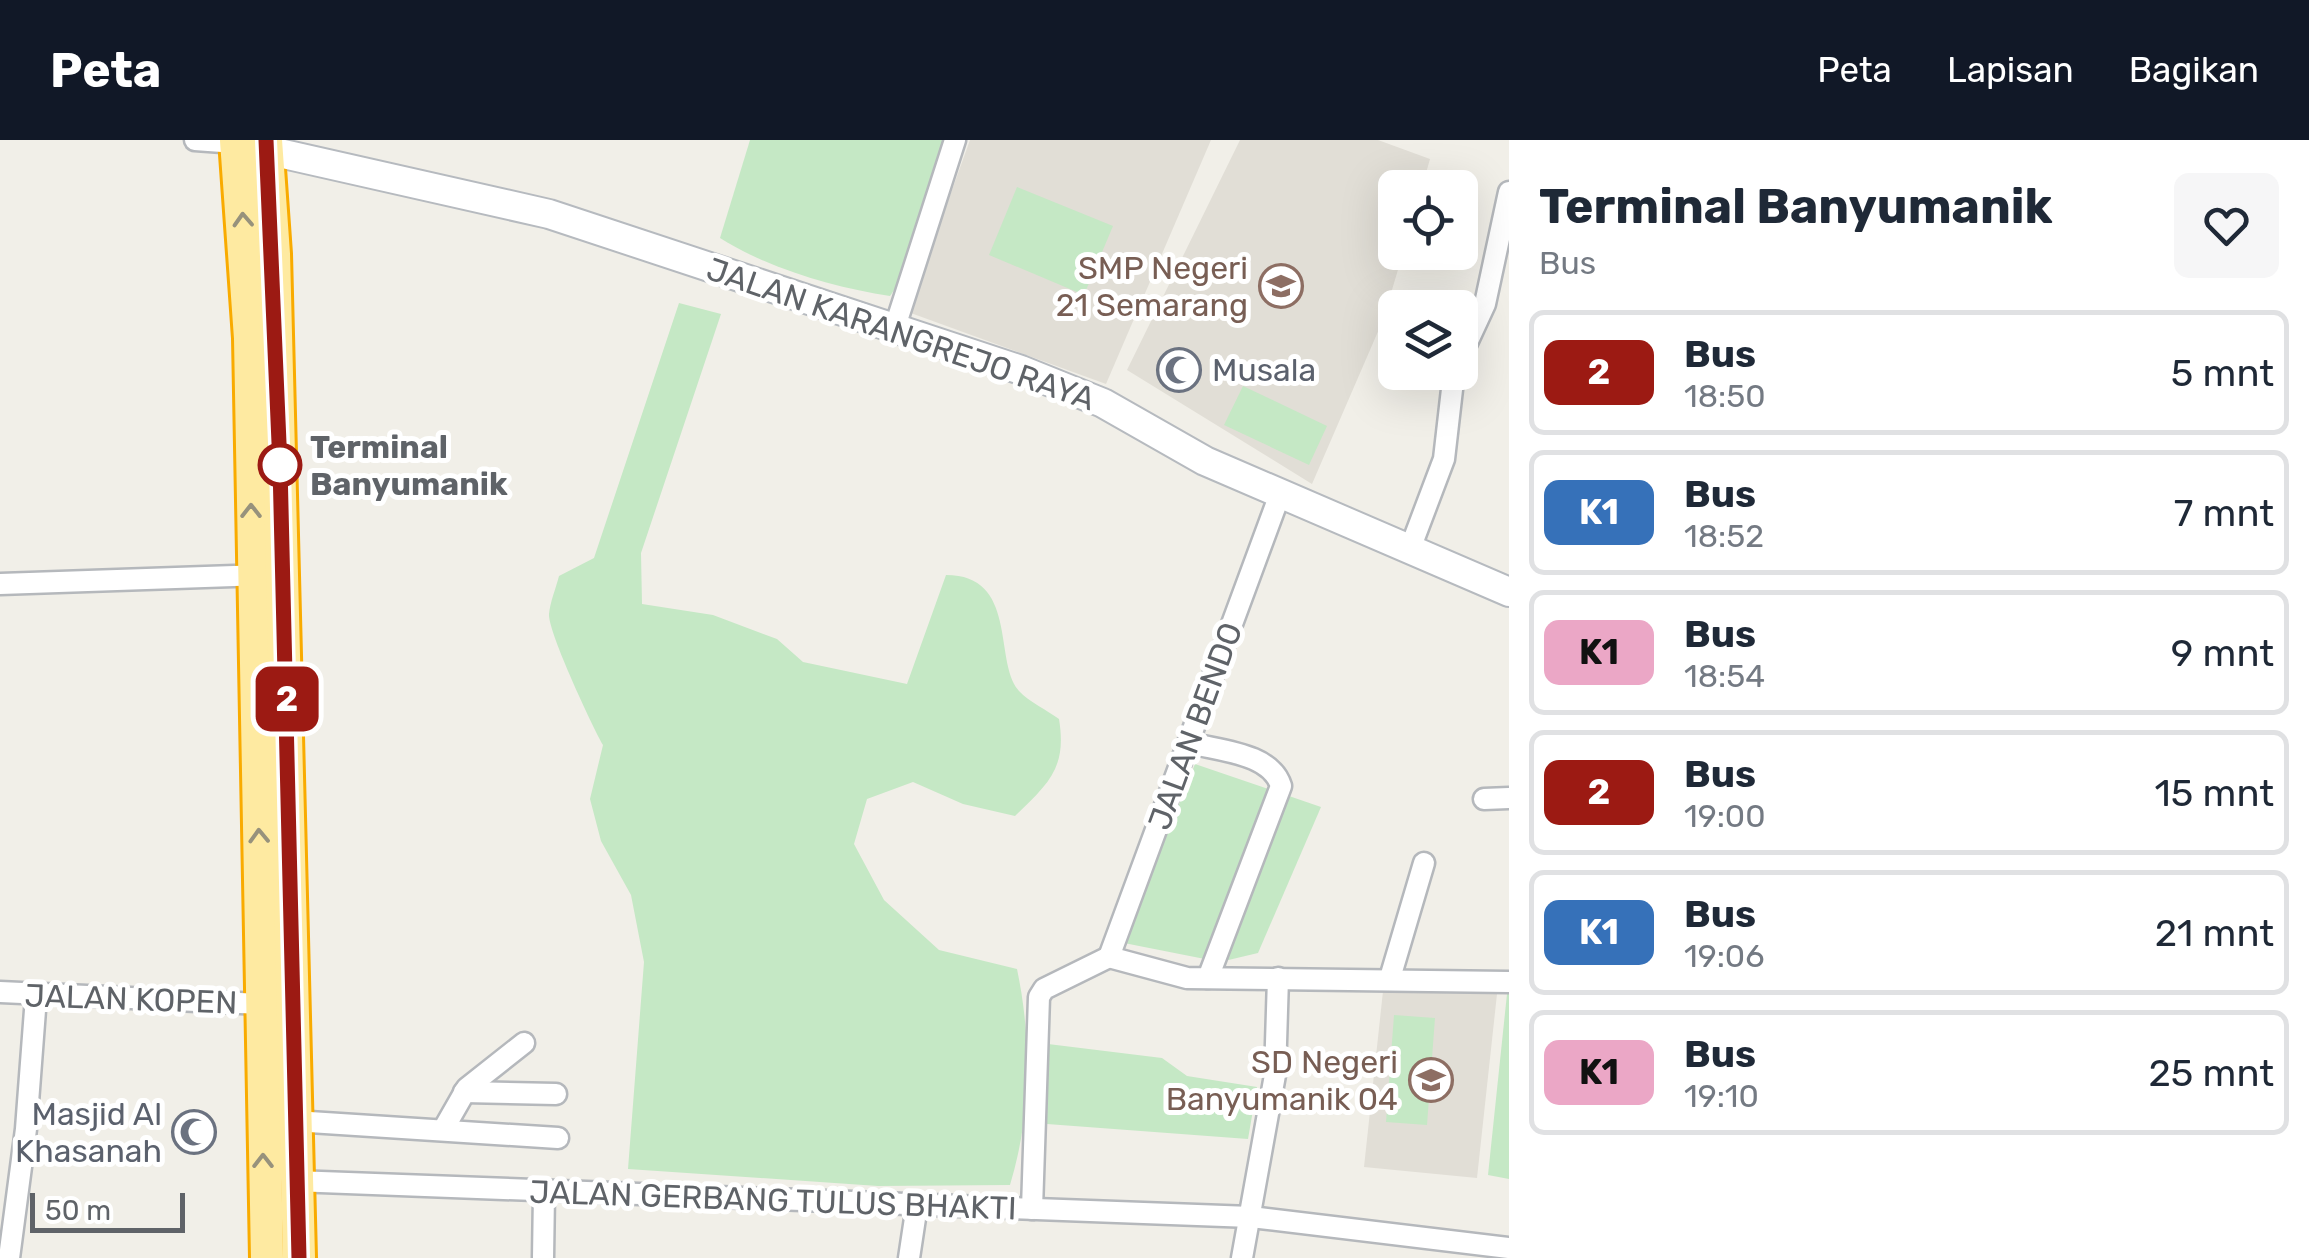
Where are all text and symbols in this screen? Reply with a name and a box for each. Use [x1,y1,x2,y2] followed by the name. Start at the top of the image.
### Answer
[50,42,161,99] text: Peta
[1817,49,1892,91] text: Peta
[1947,49,2074,91] text: Lapisan
[2129,49,2259,91] text: Bagikan
[1378,170,1478,390] map controls
[1378,170,1478,270] button: locate
[2174,173,2279,278] button: heart
[1539,178,2053,235] text: Terminal Banyumanik
[233,211,254,227] one-way arrow
[1539,244,1596,282] text: Bus
[1056,249,1248,324] place label: SMP Negeri 21 Semarang
[702,250,1100,418] street label: JALAN KARANGREJO RAYA
[1258,263,1304,309] school or university icon: SMP Negeri 21 Semarang
[1378,290,1478,390] button: layers
[1684,331,1756,377] text: Bus
[1156,347,1202,393] mosque icon: Musala
[2171,350,2274,396] text: 5 mnt
[1212,351,1316,389] place label: Musala
[1588,351,1610,393] text: 2
[1684,377,1766,415] text: 18:50
[310,428,508,503] place label: Terminal Banyumanik
[259,444,301,486] marker: Terminal Banyumanik
[1684,471,1756,517] text: Bus
[2174,490,2274,536] text: 7 mnt
[1579,491,1619,533] text: K1
[241,502,262,518] one-way arrow
[1684,517,1764,555] text: 18:52
[1684,611,1756,657] text: Bus
[1140,617,1250,835] street label: JALAN BENDO
[2171,630,2274,676] text: 9 mnt
[1579,631,1619,673] text: K1
[1684,657,1765,695] text: 18:54
[254,666,320,732] line badge: 2
[276,678,298,720] text: 2
[1684,751,1756,797] text: Bus
[2154,770,2274,816] text: 15 mnt
[1588,771,1610,813] text: 2
[1684,797,1766,835] text: 19:00
[249,827,270,843] one-way arrow
[1684,891,1756,937] text: Bus
[2155,910,2274,956] text: 21 mnt
[1579,911,1619,953] text: K1
[1684,937,1764,975] text: 19:06
[24,976,238,1022] street label: JALAN KOPEN
[1684,1031,1756,1077] text: Bus
[1166,1043,1398,1118] place label: SD Negeri Banyumanik 04
[2148,1050,2274,1096] text: 25 mnt
[1579,1051,1619,1093] text: K1
[1408,1057,1454,1103] school or university icon: SD Negeri Banyumanik 04
[1684,1077,1759,1115] text: 19:10
[15,1095,162,1170] place label: Masjid Al Khasanah
[171,1109,217,1155] mosque icon: Masjid Al Khasanah
[252,1152,273,1168] one-way arrow
[529,1173,1017,1227] street label: JALAN GERBANG TULUS BHAKTI
[30,1188,185,1232] scale bar
[45,1194,111,1227] text: 50 m

